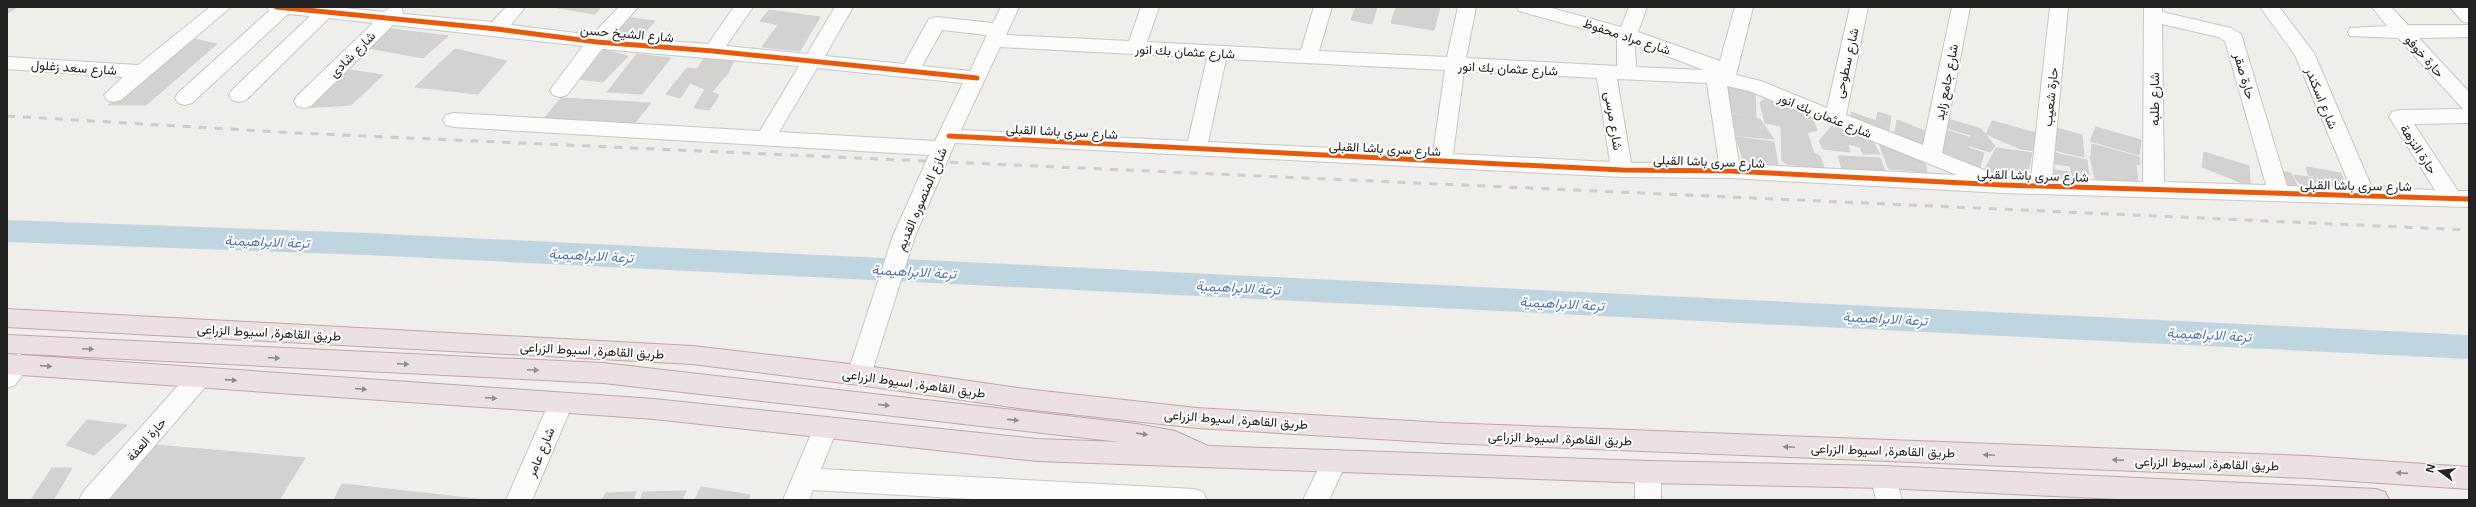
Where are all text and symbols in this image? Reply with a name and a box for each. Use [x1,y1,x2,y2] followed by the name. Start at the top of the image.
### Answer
[1581,13,1673,60] street label: شارع مراد محفوظ
[579,20,675,47] street label: شارع الشيخ حسن
[1829,26,1864,100] street label: شارع سطوحى
[325,27,380,82] street label: شارع شادى
[2401,31,2449,81] street label: حارة خوفو
[1134,39,1235,64] street label: شارع عثمان بك انور
[1930,42,1963,122] street label: شارع جامع زايد
[2230,50,2260,102] street label: حارة صقر
[30,55,118,80] street label: شارع سعد زغلول
[1457,56,1558,81] street label: شارع عثمان بك انور
[2300,63,2343,132] street label: شارع اسكندر
[2038,66,2062,128] street label: حارة شعيب
[2145,72,2164,126] street label: شارع طلبه
[1774,88,1875,143] street label: شارع عثمان بك انور
[1599,90,1628,152] street label: شارع مرسى
[1006,119,1118,144] street label: شارع سرى باشا القبلى
[2396,121,2442,178] street label: حارة النزهة
[1329,136,1441,161] street label: شارع سرى باشا القبلى
[891,145,952,254] street label: شارع المنصوره القديم
[1653,150,1765,173] street label: شارع سرى باشا القبلى
[1977,164,2089,187] street label: شارع سرى باشا القبلى
[2300,175,2412,196] street label: شارع سرى باشا القبلى
[224,230,312,252] water label: ترعة الابراهيمية
[548,243,636,267] water label: ترعة الابراهيمية
[871,259,959,283] water label: ترعة الابراهيمية
[1195,275,1283,299] water label: ترعة الابراهيمية
[1519,291,1607,315] water label: ترعة الابراهيمية
[1842,306,1930,330] water label: ترعة الابراهيمية
[196,319,342,345] street label: طريق القاهرة, اسيوط الزراعى
[2166,322,2254,346] water label: ترعة الابراهيمية
[519,337,665,363] street label: طريق القاهرة, اسيوط الزراعى
[82,345,94,352] one-way arrow
[268,354,280,361] one-way arrow
[397,360,409,367] one-way arrow
[40,363,52,370] one-way arrow
[841,364,987,402] street label: طريق القاهرة, اسيوط الزراعى
[527,367,540,373] one-way arrow
[225,376,237,383] one-way arrow
[355,386,367,393] one-way arrow
[485,395,497,402] one-way arrow
[878,402,890,409] one-way arrow
[1163,405,1309,433] street label: طريق القاهرة, اسيوط الزراعى
[122,413,170,465] street label: حارة العفة
[1007,416,1019,423] one-way arrow
[521,425,559,481] street label: شارع عامر
[1488,426,1632,450] street label: طريق القاهرة, اسيوط الزراعى
[1136,431,1148,437] one-way arrow
[1811,438,1955,462] street label: طريق القاهرة, اسيوط الزراعى
[1783,443,1795,450] one-way arrow
[1983,451,1995,458] one-way arrow
[2135,451,2279,475] street label: طريق القاهرة, اسيوط الزراعى
[2420,451,2460,491] north arrow
[2112,456,2125,463] one-way arrow
[2421,462,2438,475] text: N
[2396,469,2408,476] one-way arrow

